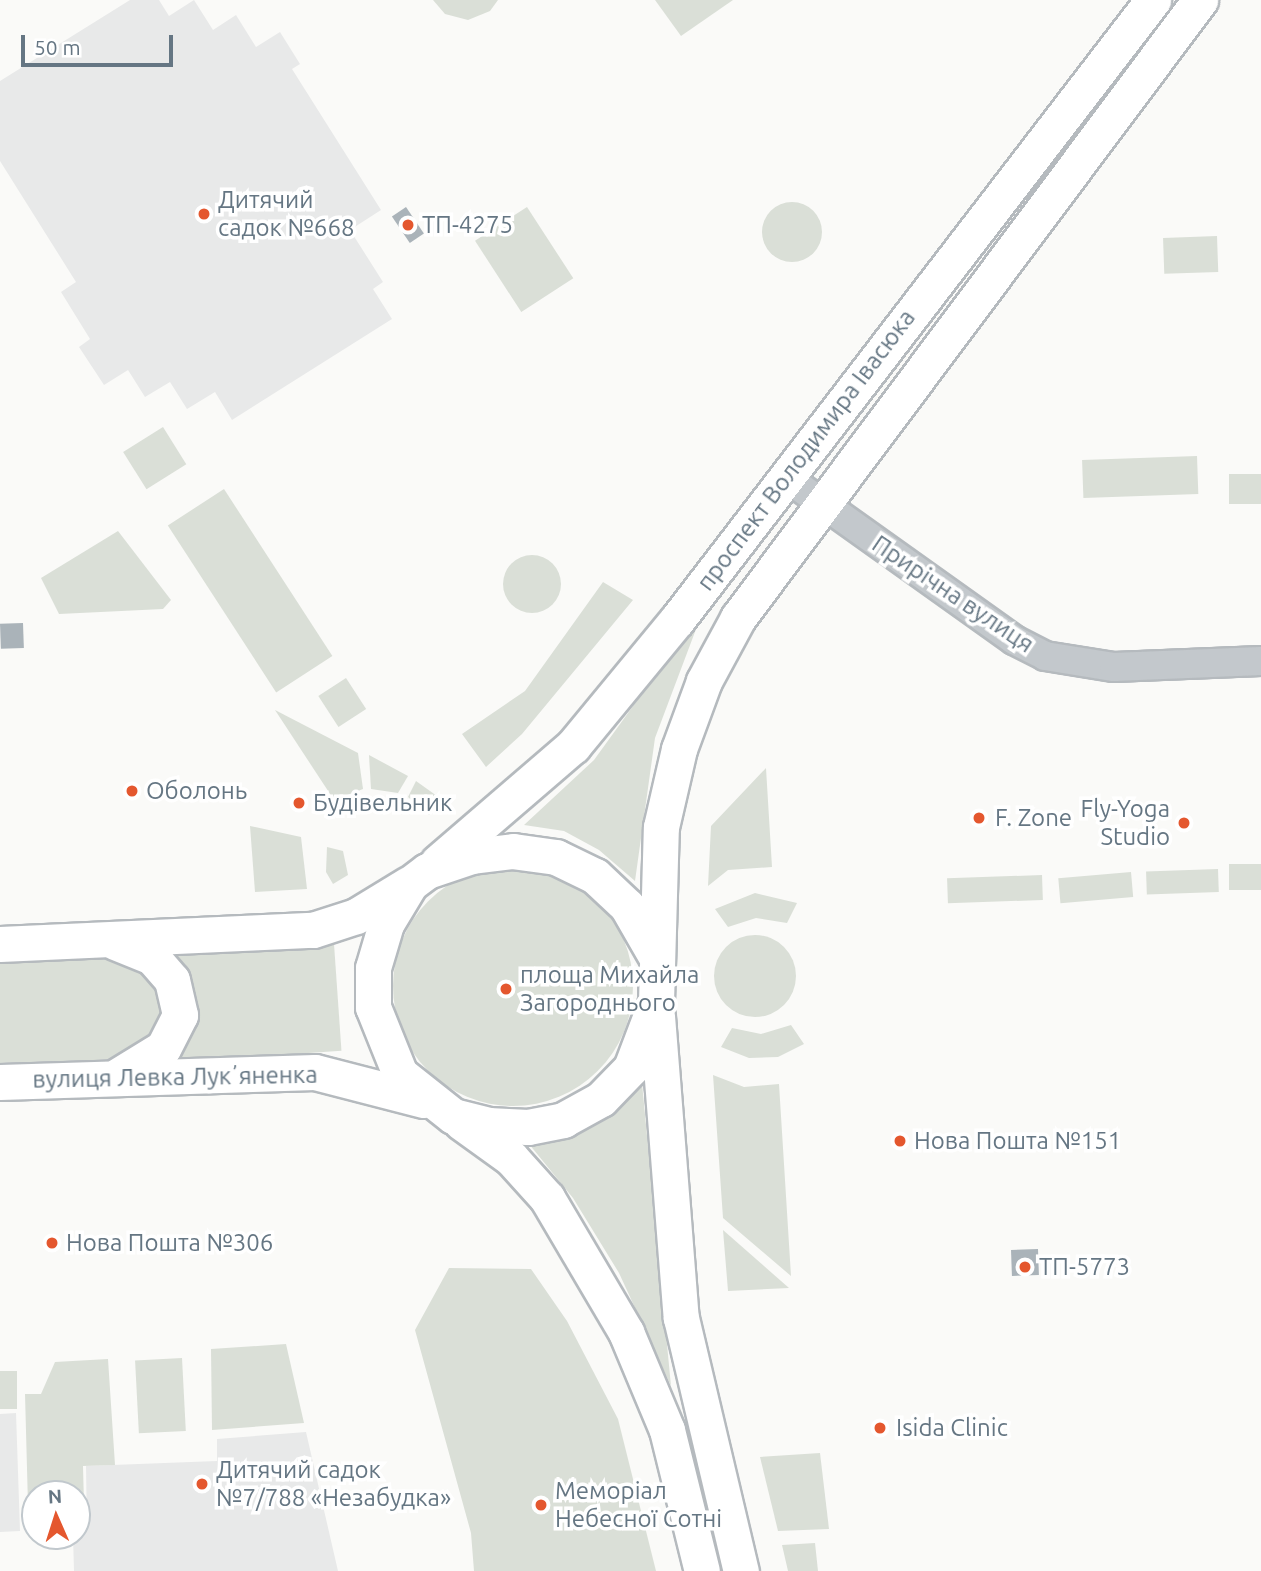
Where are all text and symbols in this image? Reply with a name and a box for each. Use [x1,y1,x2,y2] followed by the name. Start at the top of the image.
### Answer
[24,21,177,65] scale bar
[34,35,81,59] text: 50 m
[218,186,354,242] place label: Дитячий садок №668
[196,206,212,222] marker: Дитячий садок №668
[422,211,513,239] place label: ТП-4275
[400,217,416,233] marker: ТП-4275
[691,304,921,596] street label: проспект Володимира Івасюка
[867,529,1039,659] street label: Прирічна вулиця
[146,777,247,805] place label: Оболонь
[124,783,140,799] marker: Оболонь
[313,789,452,817] place label: Будівельник
[291,795,307,811] marker: Будівельник
[1081,795,1170,851] place label: Fly-Yoga Studio
[995,804,1072,832] place label: F. Zone
[969,808,989,828] marker: F. Zone
[1176,815,1192,831] marker: Fly-Yoga Studio
[520,961,699,1017] place label: площа Михайла Загороднього
[498,981,514,997] marker: площа Михайла Загороднього
[32,1060,318,1094] street label: вулиця Левка Лукʼяненка
[914,1127,1121,1155] place label: Нова Пошта №151
[892,1133,908,1149] marker: Нова Пошта №151
[66,1229,273,1257] place label: Нова Пошта №306
[44,1235,60,1251] marker: Нова Пошта №306
[1039,1253,1130,1281] place label: ТП-5773
[1017,1259,1033,1275] marker: ТП-5773
[896,1414,1008,1442] place label: Isida Clinic
[870,1418,890,1438] marker: Isida Clinic
[216,1456,451,1512] place label: Дитячий садок №7/788 «Незабудка»
[194,1476,210,1492] marker: Дитячий садок №7/788 «Незабудка»
[555,1477,722,1533] place label: Меморіал Небесної Сотні
[21,1480,91,1550] north arrow
[47,1485,63,1507] text: N
[533,1497,549,1513] marker: Меморіал Небесної Сотні

